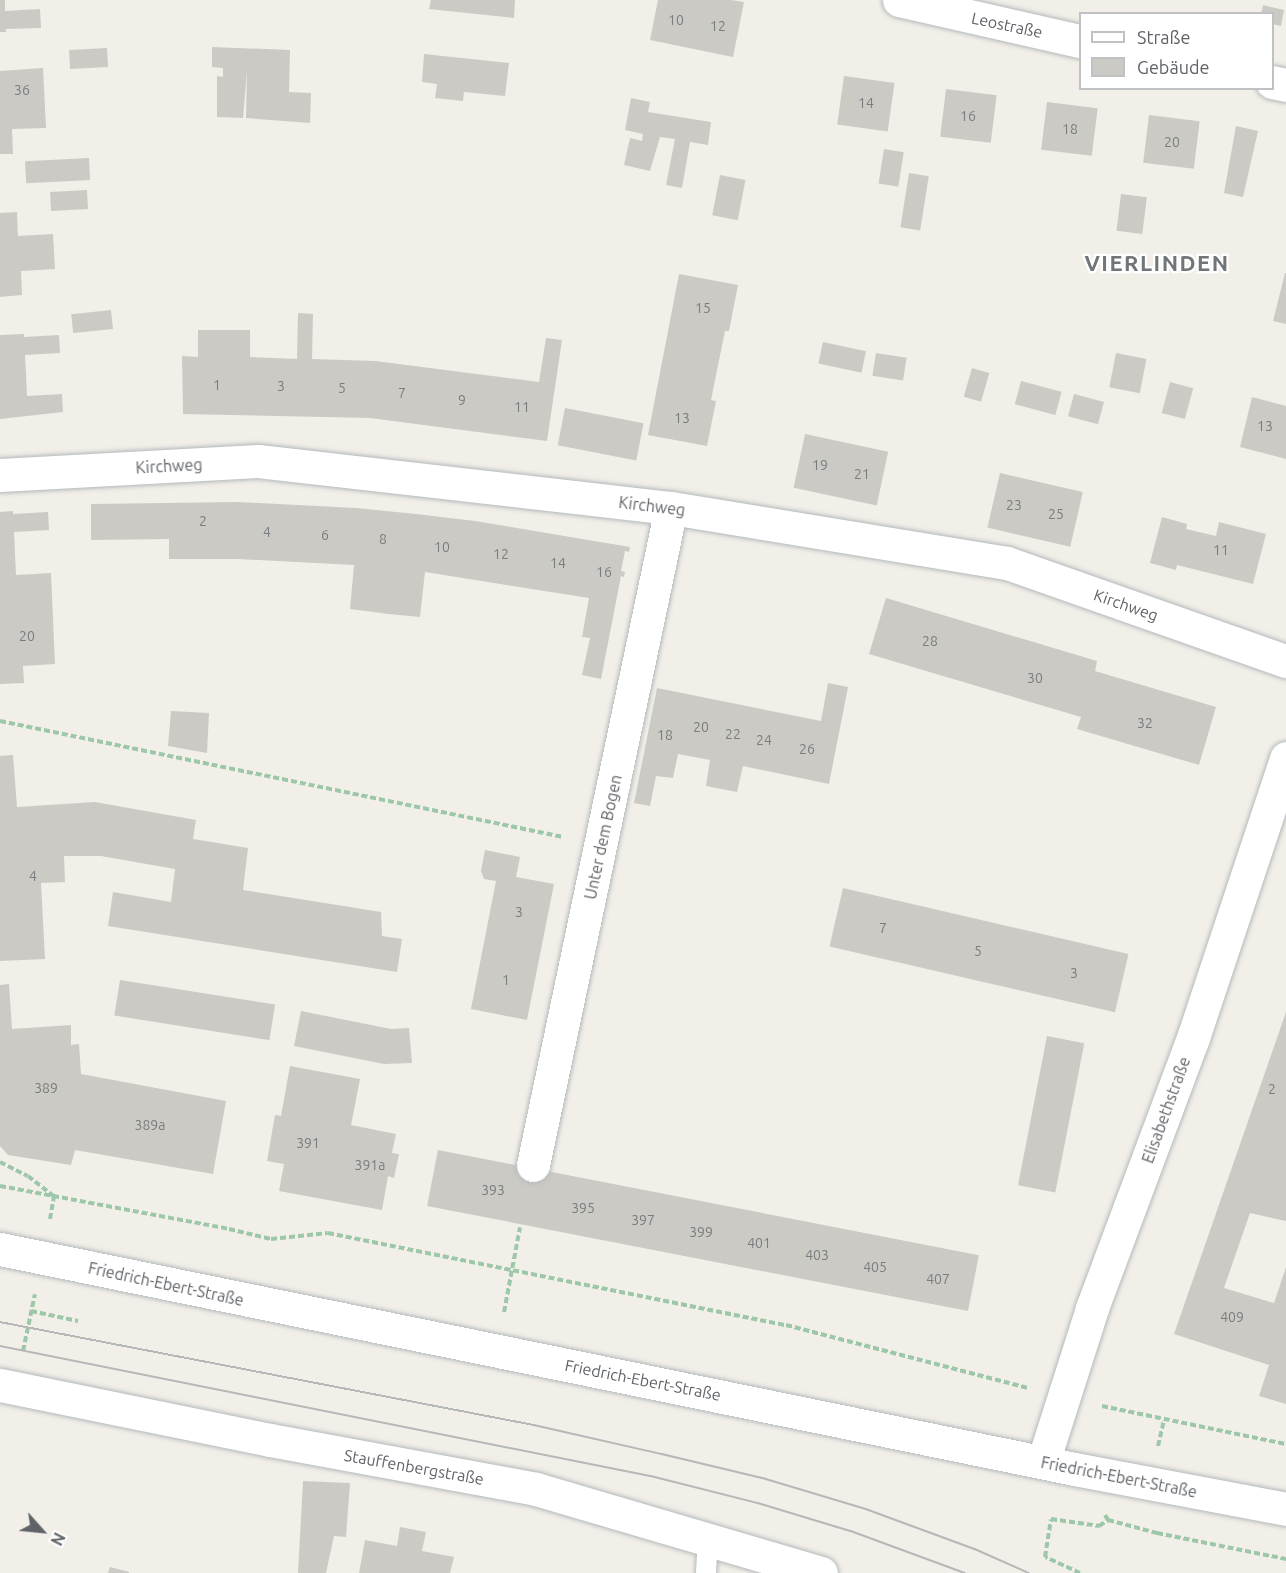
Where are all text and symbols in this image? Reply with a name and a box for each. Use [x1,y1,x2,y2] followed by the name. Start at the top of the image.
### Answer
[970,8,1044,42] street label: Leostraße
[668,12,684,28] house number: 10
[1079,12,1274,90] legend
[710,18,726,34] house number: 12
[1137,27,1190,47] text: Straße
[1137,57,1209,77] text: Gebäude
[14,82,30,98] house number: 36
[858,95,874,111] house number: 14
[960,108,976,124] house number: 16
[1062,121,1078,137] house number: 18
[1164,134,1180,150] house number: 20
[1084,250,1230,276] district label: VIERLINDEN
[695,300,711,316] house number: 15
[213,377,221,393] house number: 1
[277,378,285,394] house number: 3
[338,380,346,396] house number: 5
[398,385,406,401] house number: 7
[458,392,466,408] house number: 9
[514,399,530,415] house number: 11
[674,410,690,426] house number: 13
[1257,418,1273,434] house number: 13
[135,455,203,477] street label: Kirchweg
[812,457,828,473] house number: 19
[854,466,870,482] house number: 21
[618,492,686,520] street label: Kirchweg
[1006,497,1022,513] house number: 23
[1048,506,1064,522] house number: 25
[199,513,207,529] house number: 2
[263,524,271,540] house number: 4
[321,527,329,543] house number: 6
[379,531,387,547] house number: 8
[434,539,450,555] house number: 10
[1213,542,1229,558] house number: 11
[493,546,509,562] house number: 12
[550,555,566,571] house number: 14
[596,564,612,580] house number: 16
[1091,585,1161,625] street label: Kirchweg
[19,628,35,644] house number: 20
[922,633,938,649] house number: 28
[1027,670,1043,686] house number: 30
[1137,715,1153,731] house number: 32
[693,719,709,735] house number: 20
[725,726,741,742] house number: 22
[657,727,673,743] house number: 18
[756,732,772,748] house number: 24
[799,741,815,757] house number: 26
[580,773,626,901] street label: Unter dem Bogen
[29,868,37,884] house number: 4
[515,904,523,920] house number: 3
[879,920,887,936] house number: 7
[974,943,982,959] house number: 5
[1070,965,1078,981] house number: 3
[502,972,510,988] house number: 1
[1138,1054,1194,1166] street label: Elisabethstraße
[34,1080,58,1096] house number: 389
[1268,1081,1276,1097] house number: 2
[135,1117,165,1133] house number: 389a
[296,1135,320,1151] house number: 391
[355,1157,385,1173] house number: 391a
[481,1182,505,1198] house number: 393
[571,1200,595,1216] house number: 395
[631,1212,655,1228] house number: 397
[689,1224,713,1240] house number: 399
[747,1235,771,1251] house number: 401
[805,1247,829,1263] house number: 403
[86,1258,246,1310] street label: Friedrich-Ebert-Straße
[863,1259,887,1275] house number: 405
[926,1271,950,1287] house number: 407
[1220,1309,1244,1325] house number: 409
[563,1355,723,1405] street label: Friedrich-Ebert-Straße
[343,1445,485,1489] street label: Stauffenbergstraße
[1039,1452,1199,1502] street label: Friedrich-Ebert-Straße
[12,1501,72,1561] north arrow
[47,1530,69,1549] text: N

